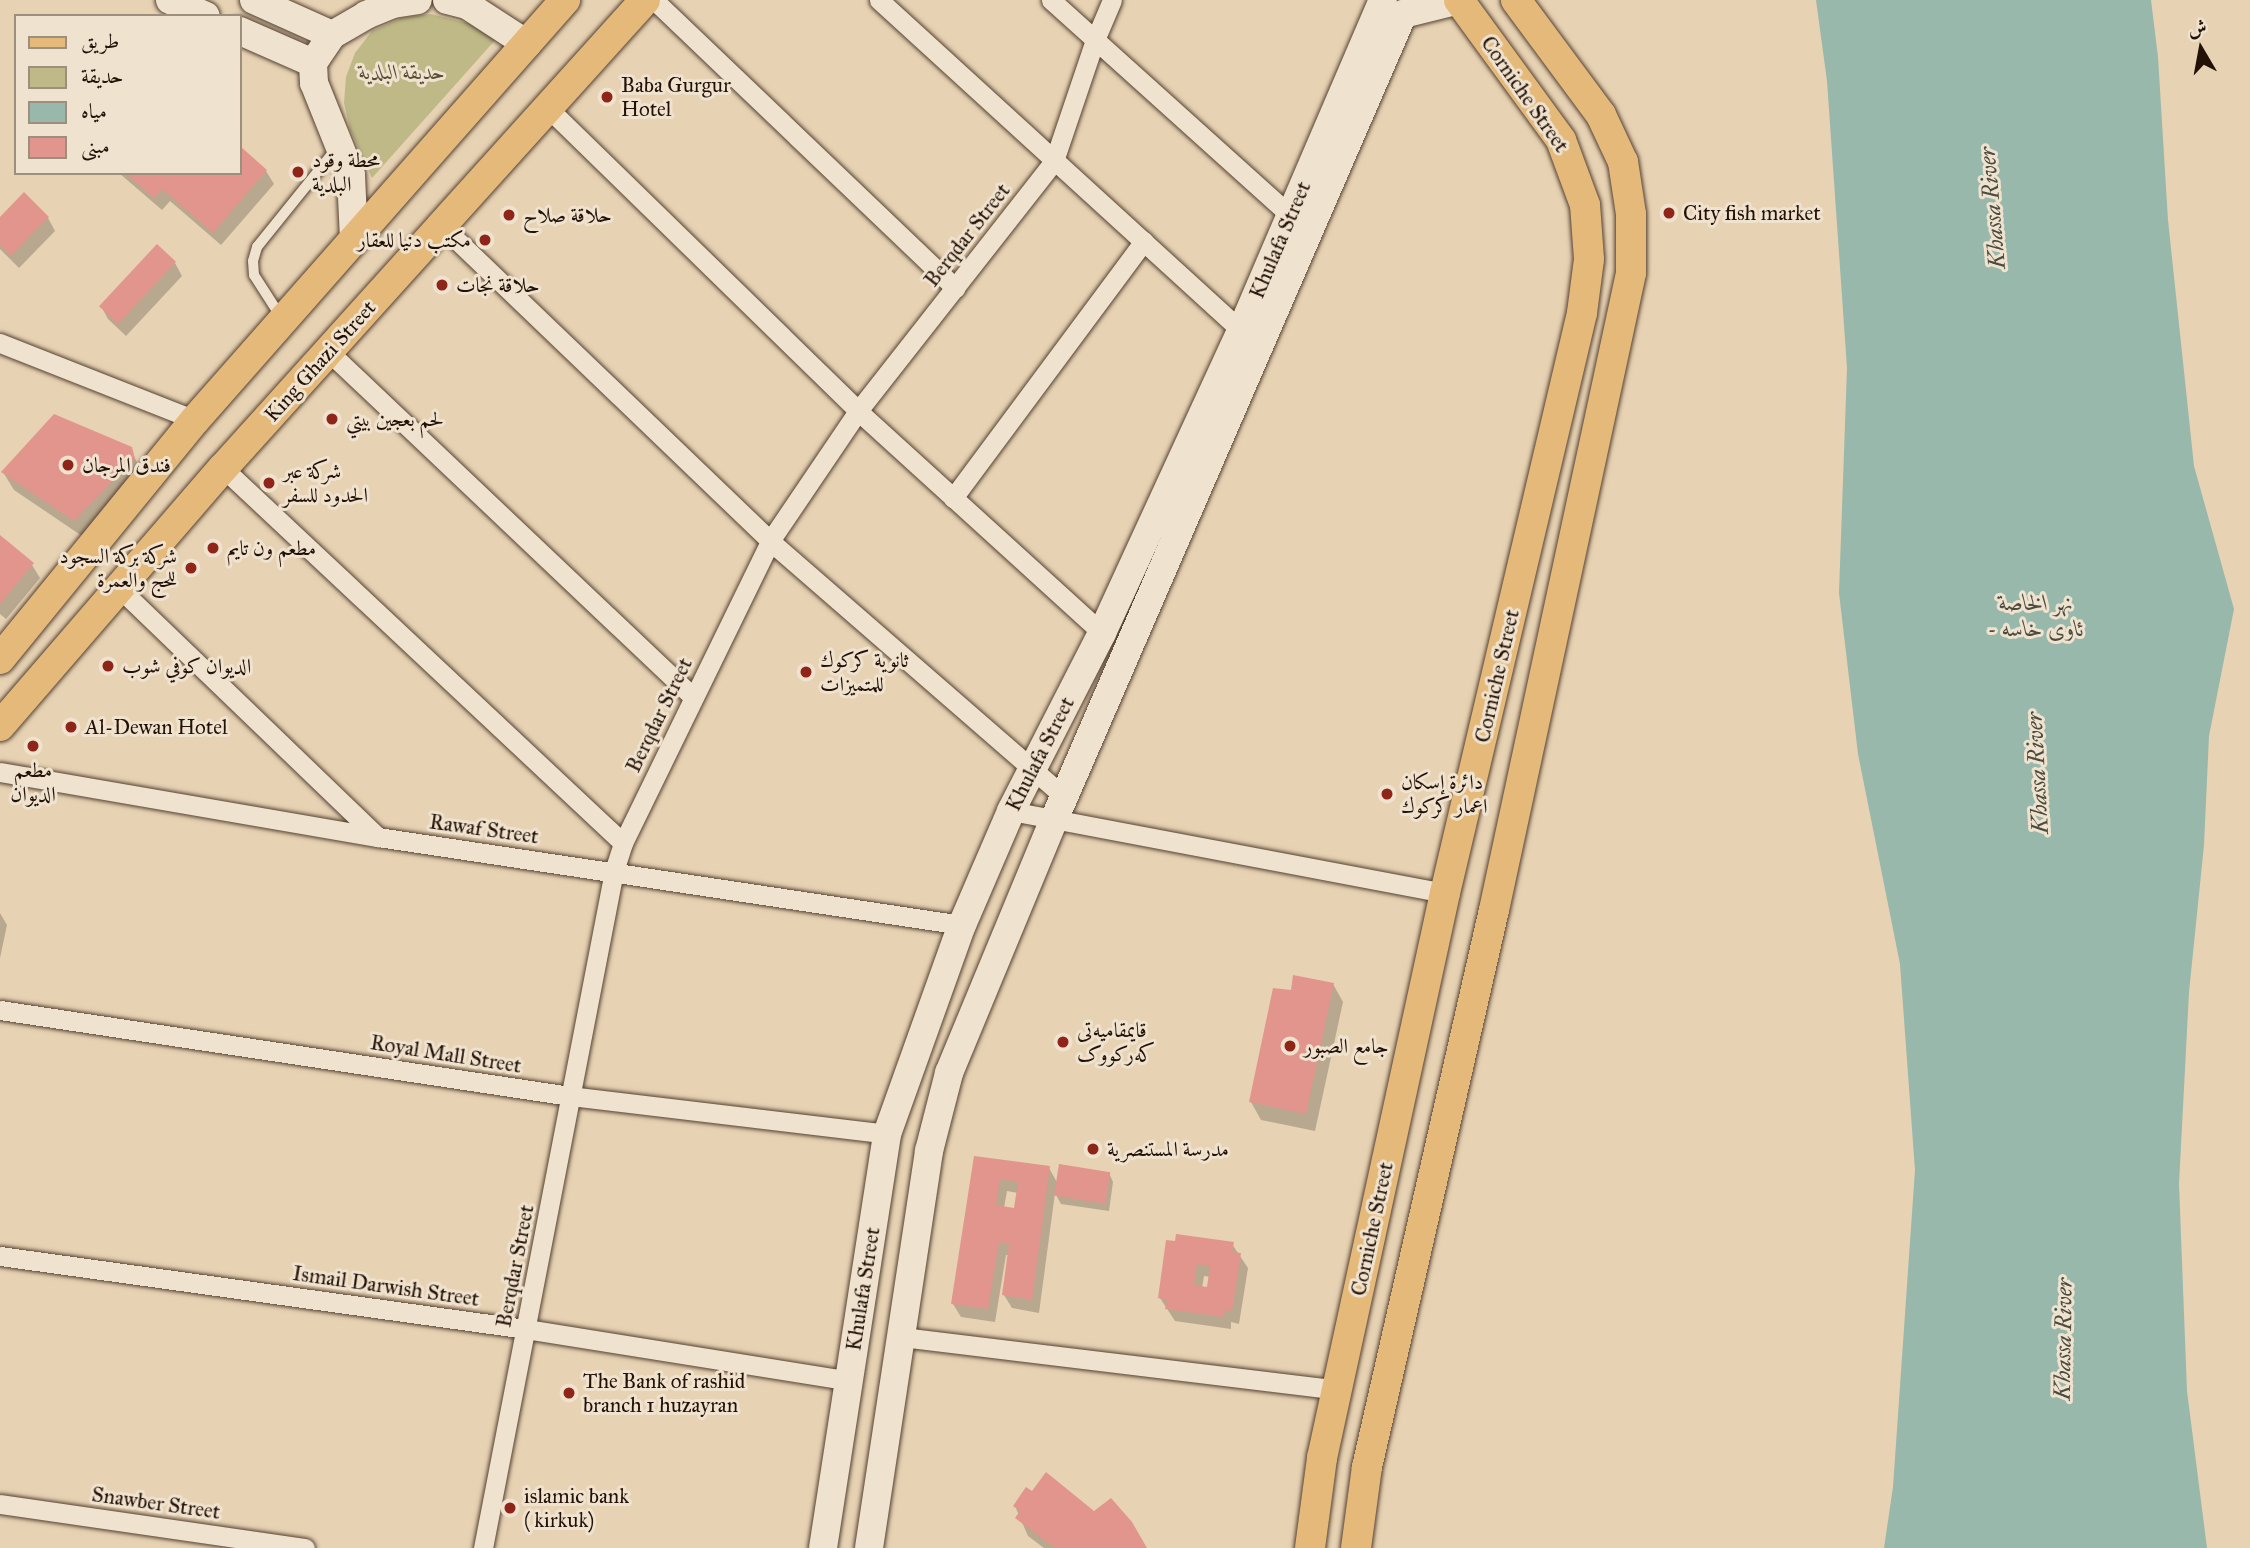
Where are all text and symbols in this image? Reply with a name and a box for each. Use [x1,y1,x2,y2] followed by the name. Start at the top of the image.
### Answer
[14,14,242,175] legend
[2166,14,2236,84] north arrow
[2186,15,2209,41] text: ش
[81,28,119,54] text: طريق
[1476,31,1574,157] street label: Corniche Street
[359,59,445,85] park label: حديقة البلدية
[81,63,124,89] text: حديقة
[621,72,731,122] place label: Baba Gurgur Hotel
[599,89,615,105] marker: Baba Gurgur Hotel
[81,98,107,124] text: مياه
[81,133,110,159] text: مبنى
[1973,146,2011,270] water label: Khassa River
[312,147,380,197] place label: محطة وقود البلدية
[290,164,306,180] marker: محطة وقود البلدية
[919,178,1015,292] street label: Berqdar Street
[1244,178,1316,302] street label: Khulafa Street
[1683,200,1821,226] place label: City fish market
[523,202,612,228] place label: حلاقة صلاح
[1661,205,1677,221] marker: City fish market
[501,207,517,223] marker: حلاقة صلاح
[357,227,471,253] place label: مكتب دنيا للعقار
[477,232,493,248] marker: مكتب دنيا للعقار
[456,272,540,298] place label: حلاقة نجات
[434,277,450,293] marker: حلاقة نجات
[259,295,381,427] street label: King Ghazi Street
[346,406,443,432] place label: لحم بعجين بيتي
[324,411,340,427] marker: لحم بعجين بيتي
[82,452,171,478] place label: فندق المرجان
[60,457,76,473] marker: فندق المرجان
[283,458,368,508] place label: شركة عبر الحدود للسفر
[261,475,277,491] marker: شركة عبر الحدود للسفر
[227,535,316,561] place label: مطعم ون تايم
[205,540,221,556] marker: مطعم ون تايم
[59,543,177,593] place label: شركة بركة السجود للحج والعمرة
[183,560,199,576] marker: شركة بركة السجود للحج والعمرة
[1988,588,2084,642] water label: نهر الخاصة - ئاوی خاسە
[1469,607,1525,745] street label: Corniche Street
[820,647,909,697] place label: ثانوية كركوك للمتميزات
[122,653,251,679] place label: الديوان كوفي شوب
[620,654,698,776] street label: Berqdar Street
[100,658,116,674] marker: الديوان كوفي شوب
[798,664,814,680] marker: ثانوية كركوك للمتميزات
[1000,693,1080,815] street label: Khulafa Street
[2020,711,2054,835] water label: Khassa River
[85,714,228,740] place label: Al-Dewan Hotel
[63,719,79,735] marker: Al-Dewan Hotel
[25,738,41,754] marker: مطعم الديوان
[10,757,56,807] place label: مطعم الديوان
[1401,769,1488,819] place label: دائرة إسكان اعمار كركوك
[1379,786,1395,802] marker: دائرة إسكان اعمار كركوك
[428,809,540,849] street label: Rawaf Street
[1077,1017,1155,1067] place label: قایمقامیەتی کەرکووک
[369,1030,523,1078] street label: Royal Mall Street
[1304,1033,1389,1059] place label: جامع الصبور
[1055,1034,1071,1050] marker: قایمقامیەتی کەرکووک
[1282,1038,1298,1054] marker: جامع الصبور
[1107,1136,1229,1162] place label: مدرسة المستنصرية
[1085,1141,1101,1157] marker: مدرسة المستنصرية
[1346,1160,1398,1298] street label: Corniche Street
[491,1203,539,1329] street label: Berqdar Street
[841,1225,885,1353] street label: Khulafa Street
[291,1260,481,1312] street label: Ismail Darwish Street
[2048,1278,2078,1400] water label: Khassa River
[583,1368,745,1418] place label: The Bank of rashid branch 1 huzayran
[561,1385,577,1401] marker: The Bank of rashid branch 1 huzayran
[90,1482,222,1524] street label: Snawber Street
[524,1483,629,1533] place label: islamic bank ( kirkuk)
[502,1500,518,1516] marker: islamic bank ( kirkuk)

